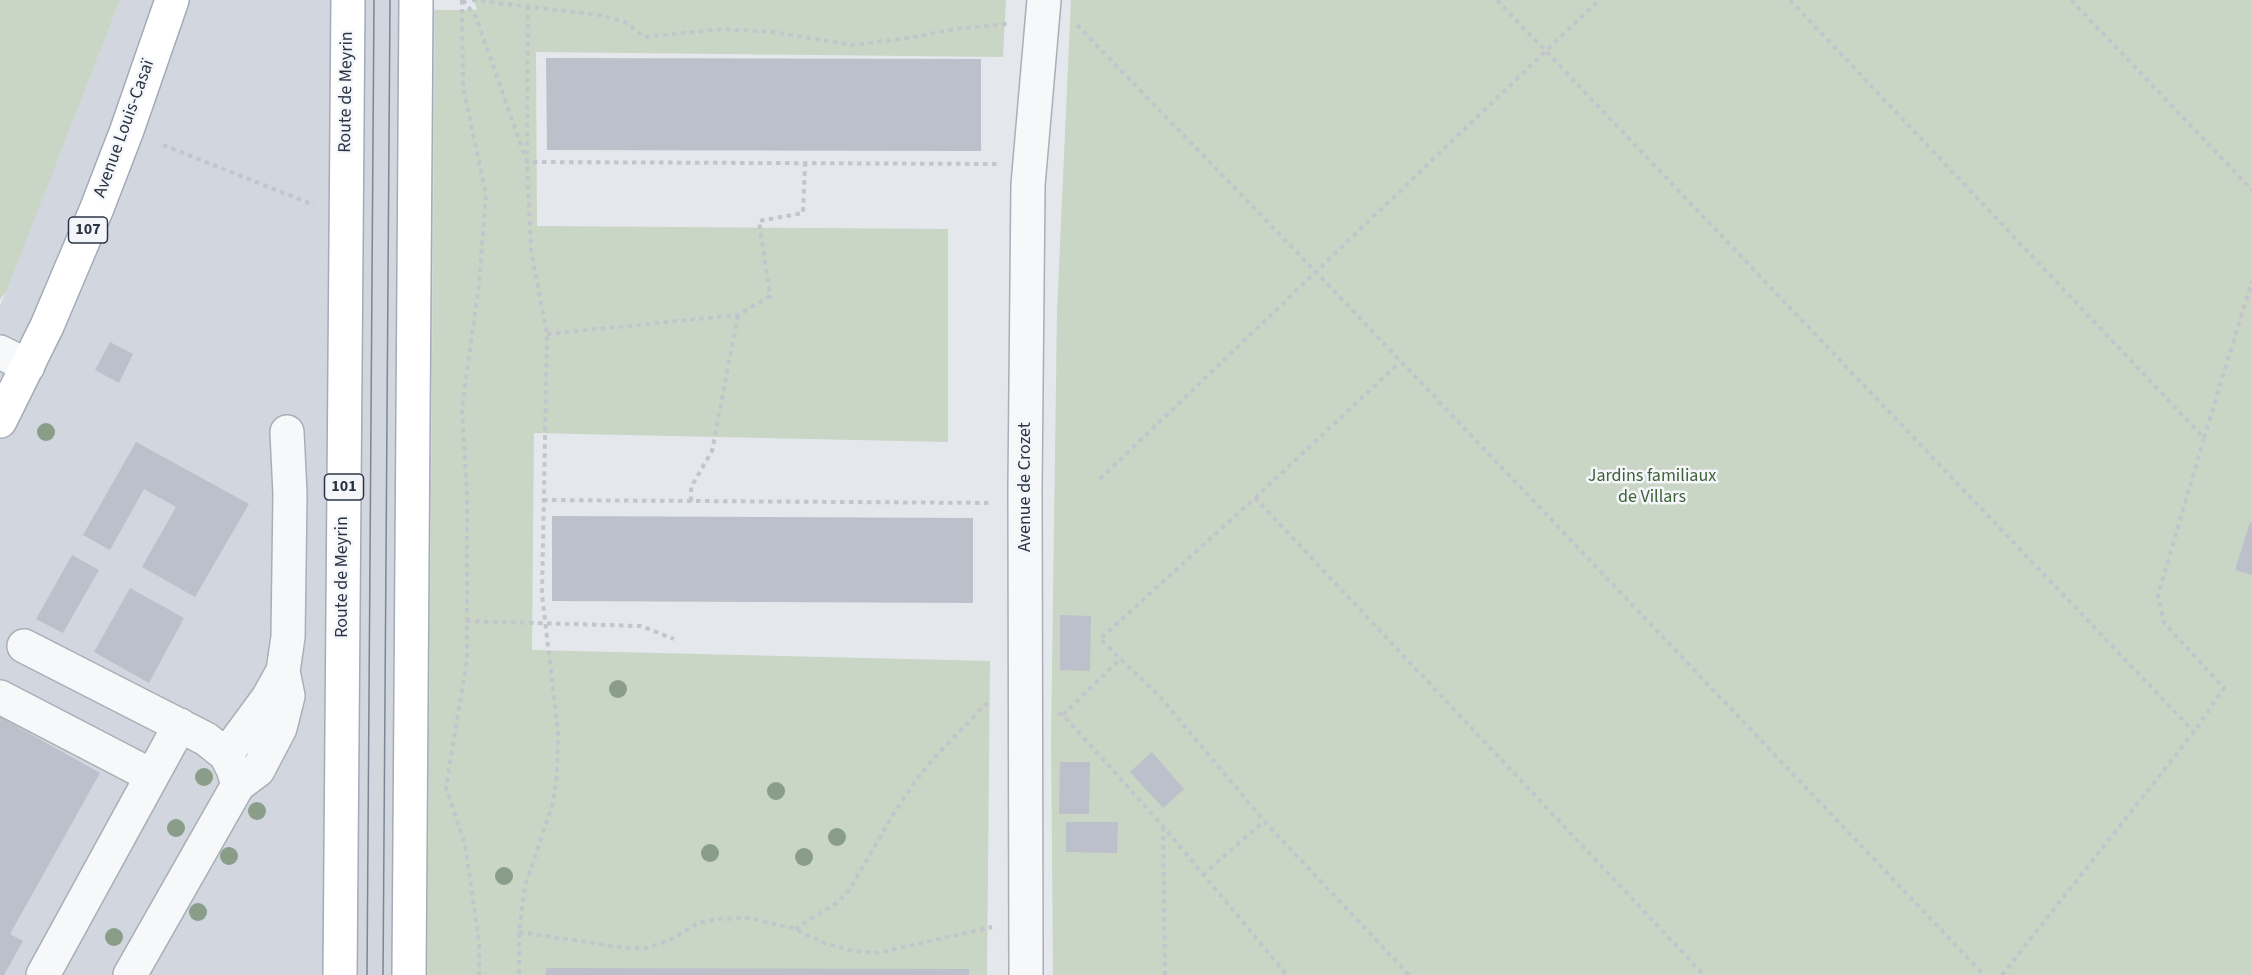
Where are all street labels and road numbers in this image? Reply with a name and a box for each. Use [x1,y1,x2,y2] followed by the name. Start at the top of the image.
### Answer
[335,31,359,153] street label: Route de Meyrin
[90,57,160,201] street label: Avenue Louis-Casaï
[68,217,107,243] road number: 107
[1015,422,1037,552] street label: Avenue de Crozet
[324,474,364,500] road number: 101
[332,516,354,638] street label: Route de Meyrin

